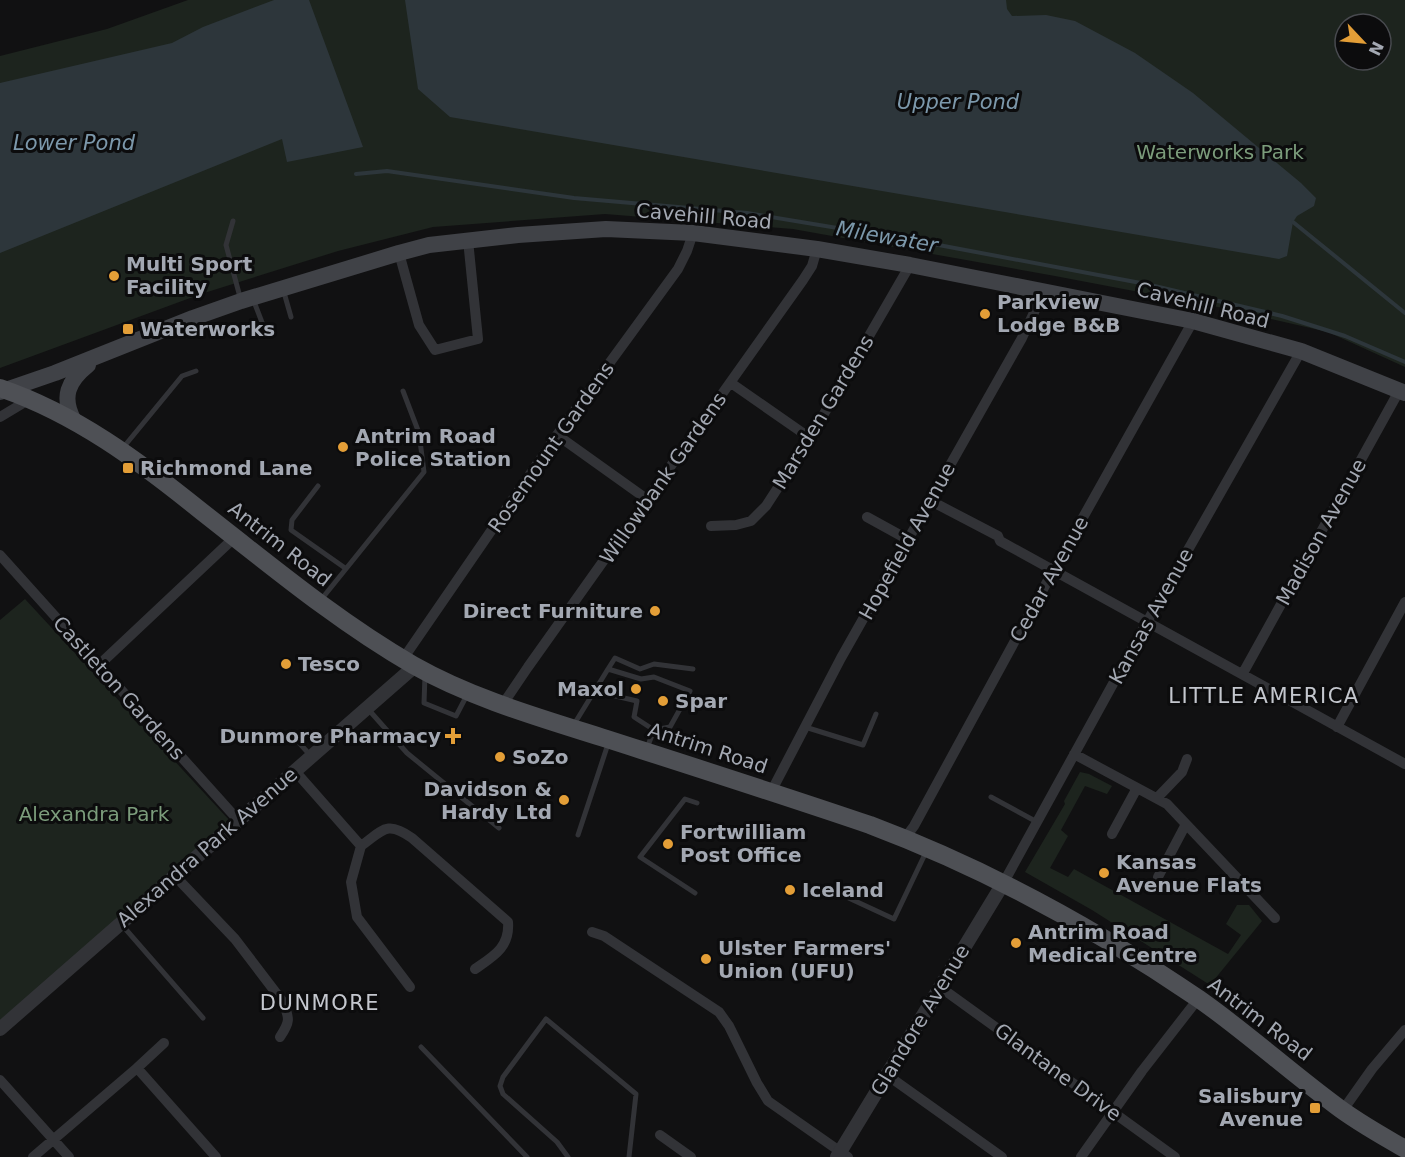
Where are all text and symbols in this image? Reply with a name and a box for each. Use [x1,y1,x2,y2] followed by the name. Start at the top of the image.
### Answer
[1333,12,1393,72] north arrow
[1365,38,1388,59] text: N
[897,90,1020,114] water label: Upper Pond
[13,131,136,155] water label: Lower Pond
[1136,140,1304,164] park label: Waterworks Park
[635,198,773,234] street label: Cavehill Road
[834,216,941,258] water label: Milewater
[126,252,253,299] place label: Multi Sport Facility
[107,269,121,283] marker: Multi Sport Facility
[1134,277,1272,333] street label: Cavehill Road
[997,290,1121,337] place label: Parkview Lodge B&B
[978,307,992,321] marker: Parkview Lodge B&B
[140,317,275,341] place label: Waterworks
[121,322,135,336] marker: Waterworks
[767,330,879,494] street label: Marsden Gardens
[483,357,619,537] street label: Rosemount Gardens
[595,388,731,568] street label: Willowbank Gardens
[355,424,511,471] place label: Antrim Road Police Station
[336,440,350,454] marker: Antrim Road Police Station
[1271,455,1371,609] street label: Madison Avenue
[140,456,313,480] place label: Richmond Lane
[854,458,960,624] street label: Hopefield Avenue
[121,461,135,475] marker: Richmond Lane
[224,496,336,592] street label: Antrim Road
[1005,512,1093,646] street label: Cedar Avenue
[1104,544,1198,688] street label: Kansas Avenue
[463,599,643,623] place label: Direct Furniture
[648,604,662,618] marker: Direct Furniture
[48,611,190,765] street label: Castleton Gardens
[298,652,360,676] place label: Tesco
[279,657,293,671] marker: Tesco
[557,677,624,701] place label: Maxol
[629,682,643,696] marker: Maxol
[1168,684,1360,708] district label: LITTLE AMERICA
[675,689,727,713] place label: Spar
[656,694,670,708] marker: Spar
[645,717,771,779] street label: Antrim Road
[219,724,441,748] place label: Dunmore Pharmacy
[446,729,460,743] marker: Dunmore Pharmacy
[512,745,568,769] place label: SoZo
[493,750,507,764] marker: SoZo
[112,762,302,932] street label: Alexandra Park Avenue
[423,777,552,824] place label: Davidson & Hardy Ltd
[557,793,571,807] marker: Davidson & Hardy Ltd
[19,802,170,826] park label: Alexandra Park
[680,820,806,867] place label: Fortwilliam Post Office
[661,837,675,851] marker: Fortwilliam Post Office
[1116,850,1262,897] place label: Kansas Avenue Flats
[1097,866,1111,880] marker: Kansas Avenue Flats
[802,878,884,902] place label: Iceland
[783,883,797,897] marker: Iceland
[1028,920,1197,967] place label: Antrim Road Medical Centre
[718,936,891,983] place label: Ulster Farmers' Union (UFU)
[1009,936,1023,950] marker: Antrim Road Medical Centre
[866,940,974,1100] street label: Glandore Avenue
[699,952,713,966] marker: Ulster Farmers' Union (UFU)
[1203,972,1317,1066] street label: Antrim Road
[260,991,380,1015] district label: DUNMORE
[990,1018,1126,1126] street label: Glantane Drive
[1198,1084,1303,1131] place label: Salisbury Avenue
[1308,1101,1322,1115] marker: Salisbury Avenue

